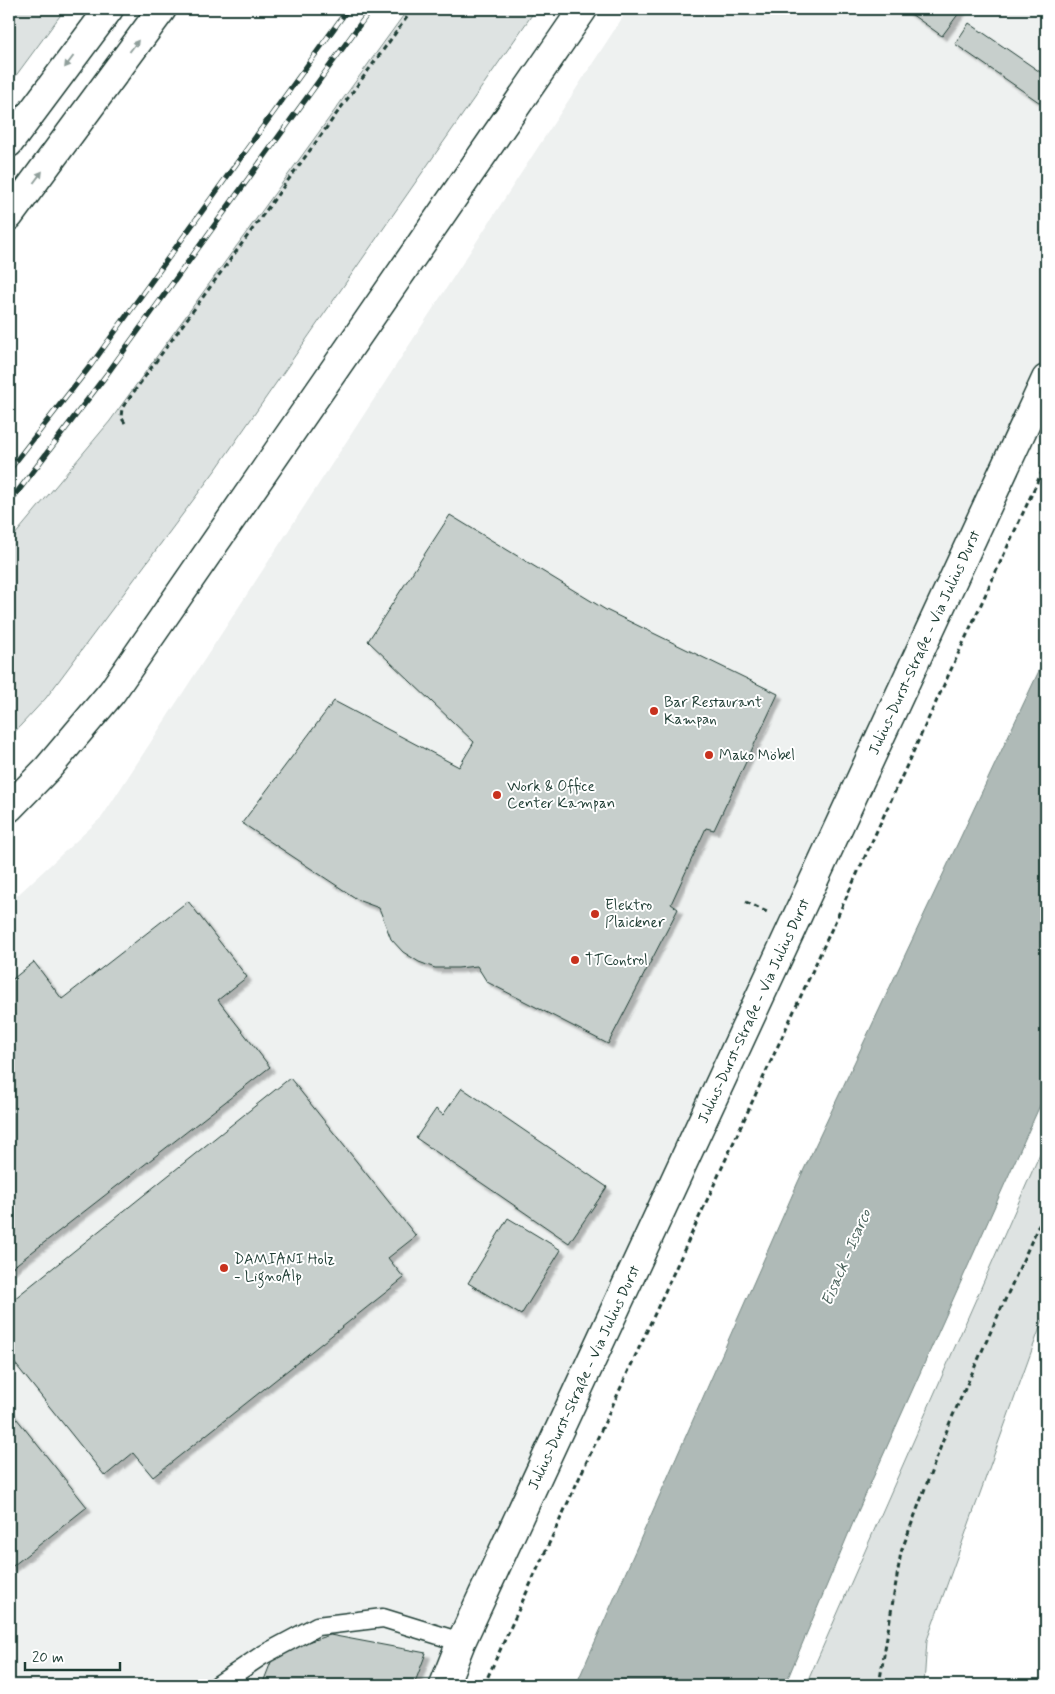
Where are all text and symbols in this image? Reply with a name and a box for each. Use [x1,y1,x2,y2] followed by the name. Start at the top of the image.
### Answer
[129,40,140,53] one-way arrow
[64,55,74,69] one-way arrow
[33,170,43,184] one-way arrow
[864,527,986,758] street label: Julius-Durst-Straße - Via Julius Durst
[664,693,762,730] place label: Bar Restaurant Kampan
[648,705,660,717] marker: Bar Restaurant Kampan
[719,746,795,766] place label: Mako Möbel
[703,749,715,761] marker: Mako Möbel
[507,777,615,814] place label: Work & Office Center Kampan
[491,789,503,801] marker: Work & Office Center Kampan
[694,895,815,1127] street label: Julius-Durst-Straße - Via Julius Durst
[605,896,665,933] place label: Elektro Plaickner
[589,908,601,920] marker: Elektro Plaickner
[585,951,648,971] place label: TTControl
[569,954,581,966] marker: TTControl
[817,1205,876,1309] water label: Eisack - Isarco
[234,1250,335,1288] place label: DAMIANI Holz - LignoAlp
[218,1262,230,1274] marker: DAMIANI Holz - LignoAlp
[524,1262,645,1493] street label: Julius-Durst-Straße - Via Julius Durst
[25,1639,120,1671] scale bar
[32,1648,64,1668] text: 20 m

